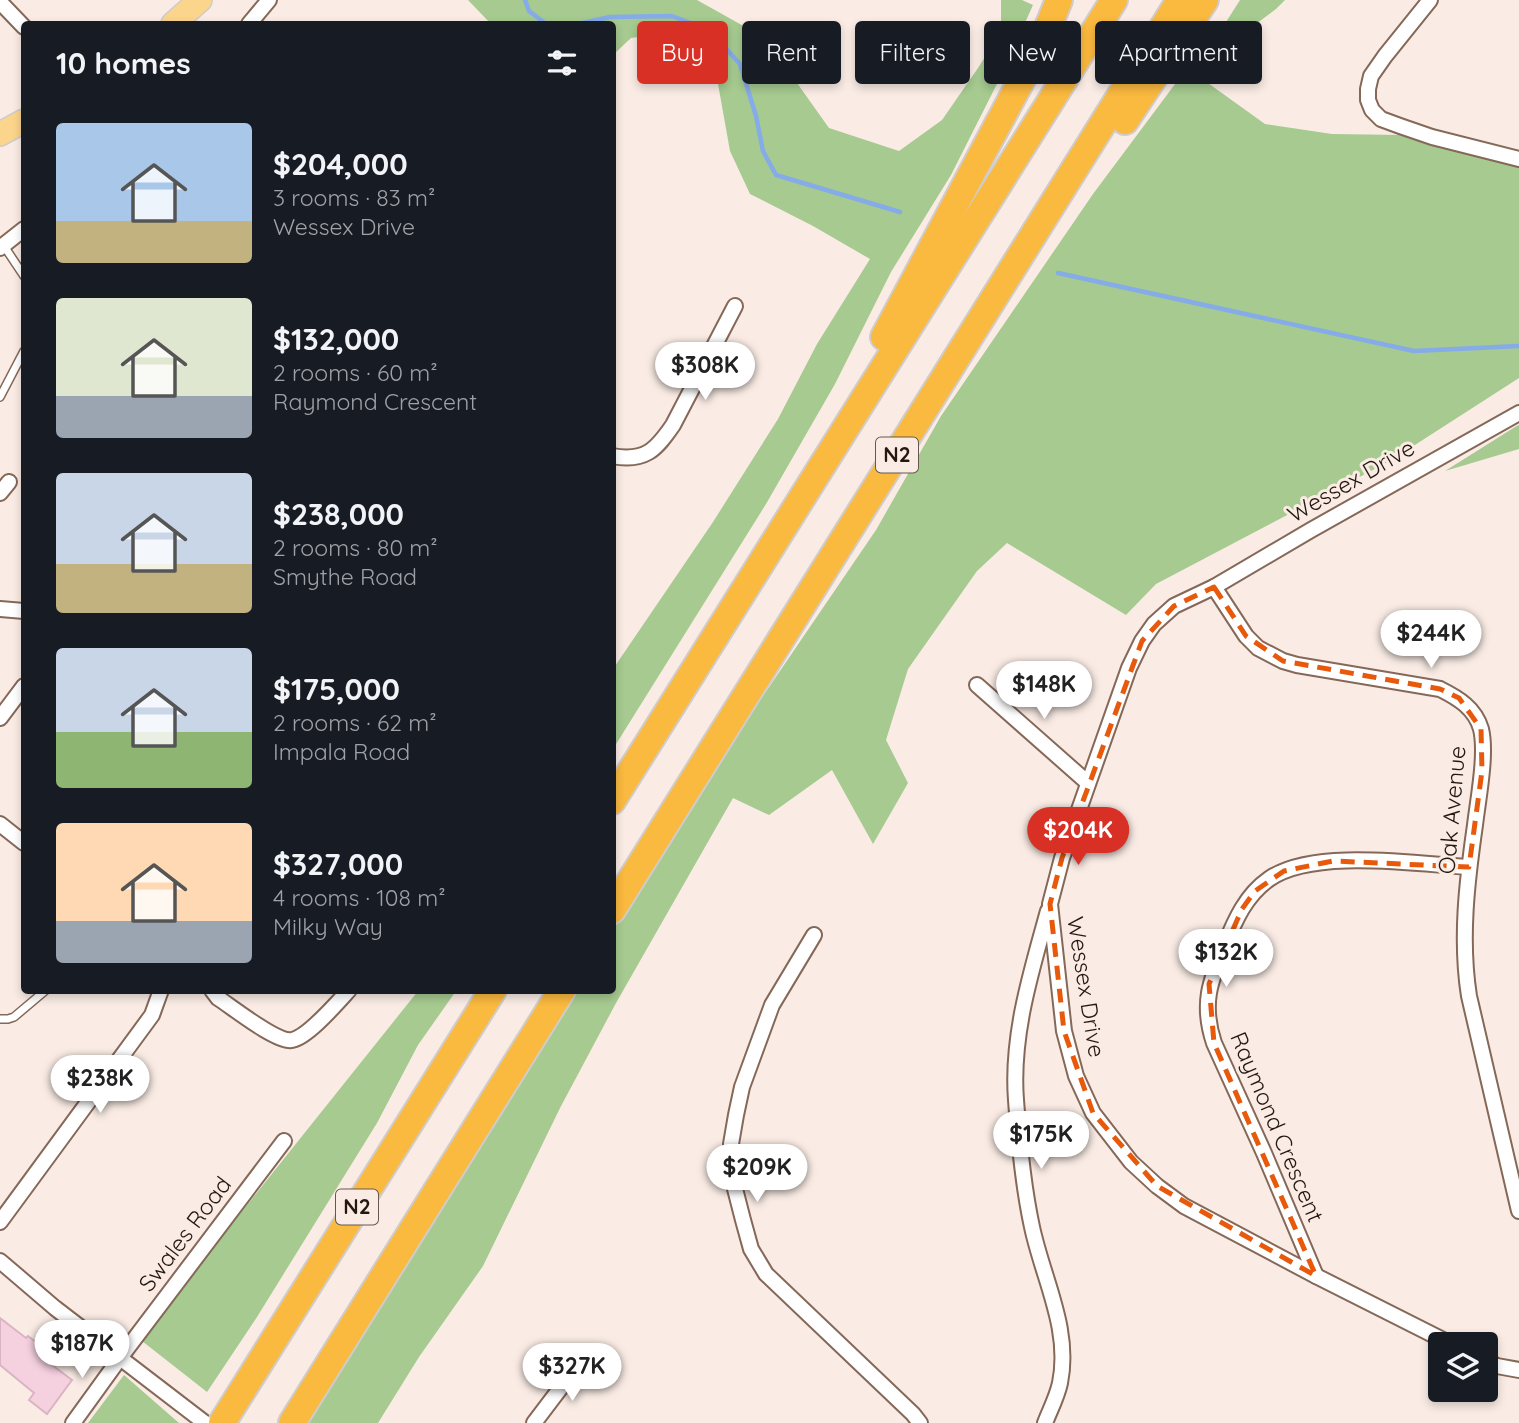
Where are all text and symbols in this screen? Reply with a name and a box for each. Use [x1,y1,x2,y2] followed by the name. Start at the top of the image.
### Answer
[637,21,728,84] chip: Buy
[742,21,841,84] chip: Rent
[855,21,970,84] chip: Filters
[984,21,1081,84] chip: New
[1095,21,1262,84] chip: Apartment
[56,44,191,82] text: 10 homes
[543,44,581,82] icon: filters
[273,145,408,183] text: $204,000
[112,151,196,235] icon: home
[273,183,435,212] text: 3 rooms · 83 m²
[273,212,415,241] text: Wessex Drive
[273,320,399,358] text: $132,000
[112,326,196,410] icon: home
[656,342,754,402] pin: $308K
[671,350,739,379] text: $308K
[273,358,438,387] text: 2 rooms · 60 m²
[273,387,477,416] text: Raymond Crescent
[1282,432,1420,529] street label: Wessex Drive
[876,438,918,472] road number: N2
[273,495,404,533] text: $238,000
[112,501,196,585] icon: home
[273,533,438,562] text: 2 rooms · 80 m²
[273,562,417,591] text: Smythe Road
[1382,610,1480,670] pin: $244K
[1397,618,1465,647] text: $244K
[995,662,1093,721] pin: $148K
[1012,669,1076,698] text: $148K
[273,670,400,708] text: $175,000
[112,676,196,760] icon: home
[273,708,437,737] text: 2 rooms · 62 m²
[273,737,410,766] text: Impala Road
[1431,745,1472,875] street label: Oak Avenue
[1029,808,1127,867] pin: $204K
[1043,815,1113,844] text: $204K
[273,845,403,883] text: $327,000
[112,851,196,935] icon: home
[273,883,446,912] text: 4 rooms · 108 m²
[273,912,383,941] text: Milky Way
[1061,915,1112,1059] street label: Wessex Drive
[1177,930,1275,989] pin: $132K
[1194,937,1258,966] text: $132K
[1224,1027,1331,1227] street label: Raymond Crescent
[51,1056,149,1115] pin: $238K
[67,1063,133,1092] text: $238K
[992,1112,1090,1171] pin: $175K
[1009,1119,1073,1148] text: $175K
[708,1144,806,1204] pin: $209K
[722,1152,792,1181] text: $209K
[132,1170,237,1297] street label: Swales Road
[336,1190,378,1224] road number: N2
[33,1320,131,1380] pin: $187K
[51,1328,113,1357] text: $187K
[1428,1332,1498,1402] map controls
[1428,1332,1498,1402] button: layers
[523,1344,621,1403] pin: $327K
[539,1351,605,1380] text: $327K

